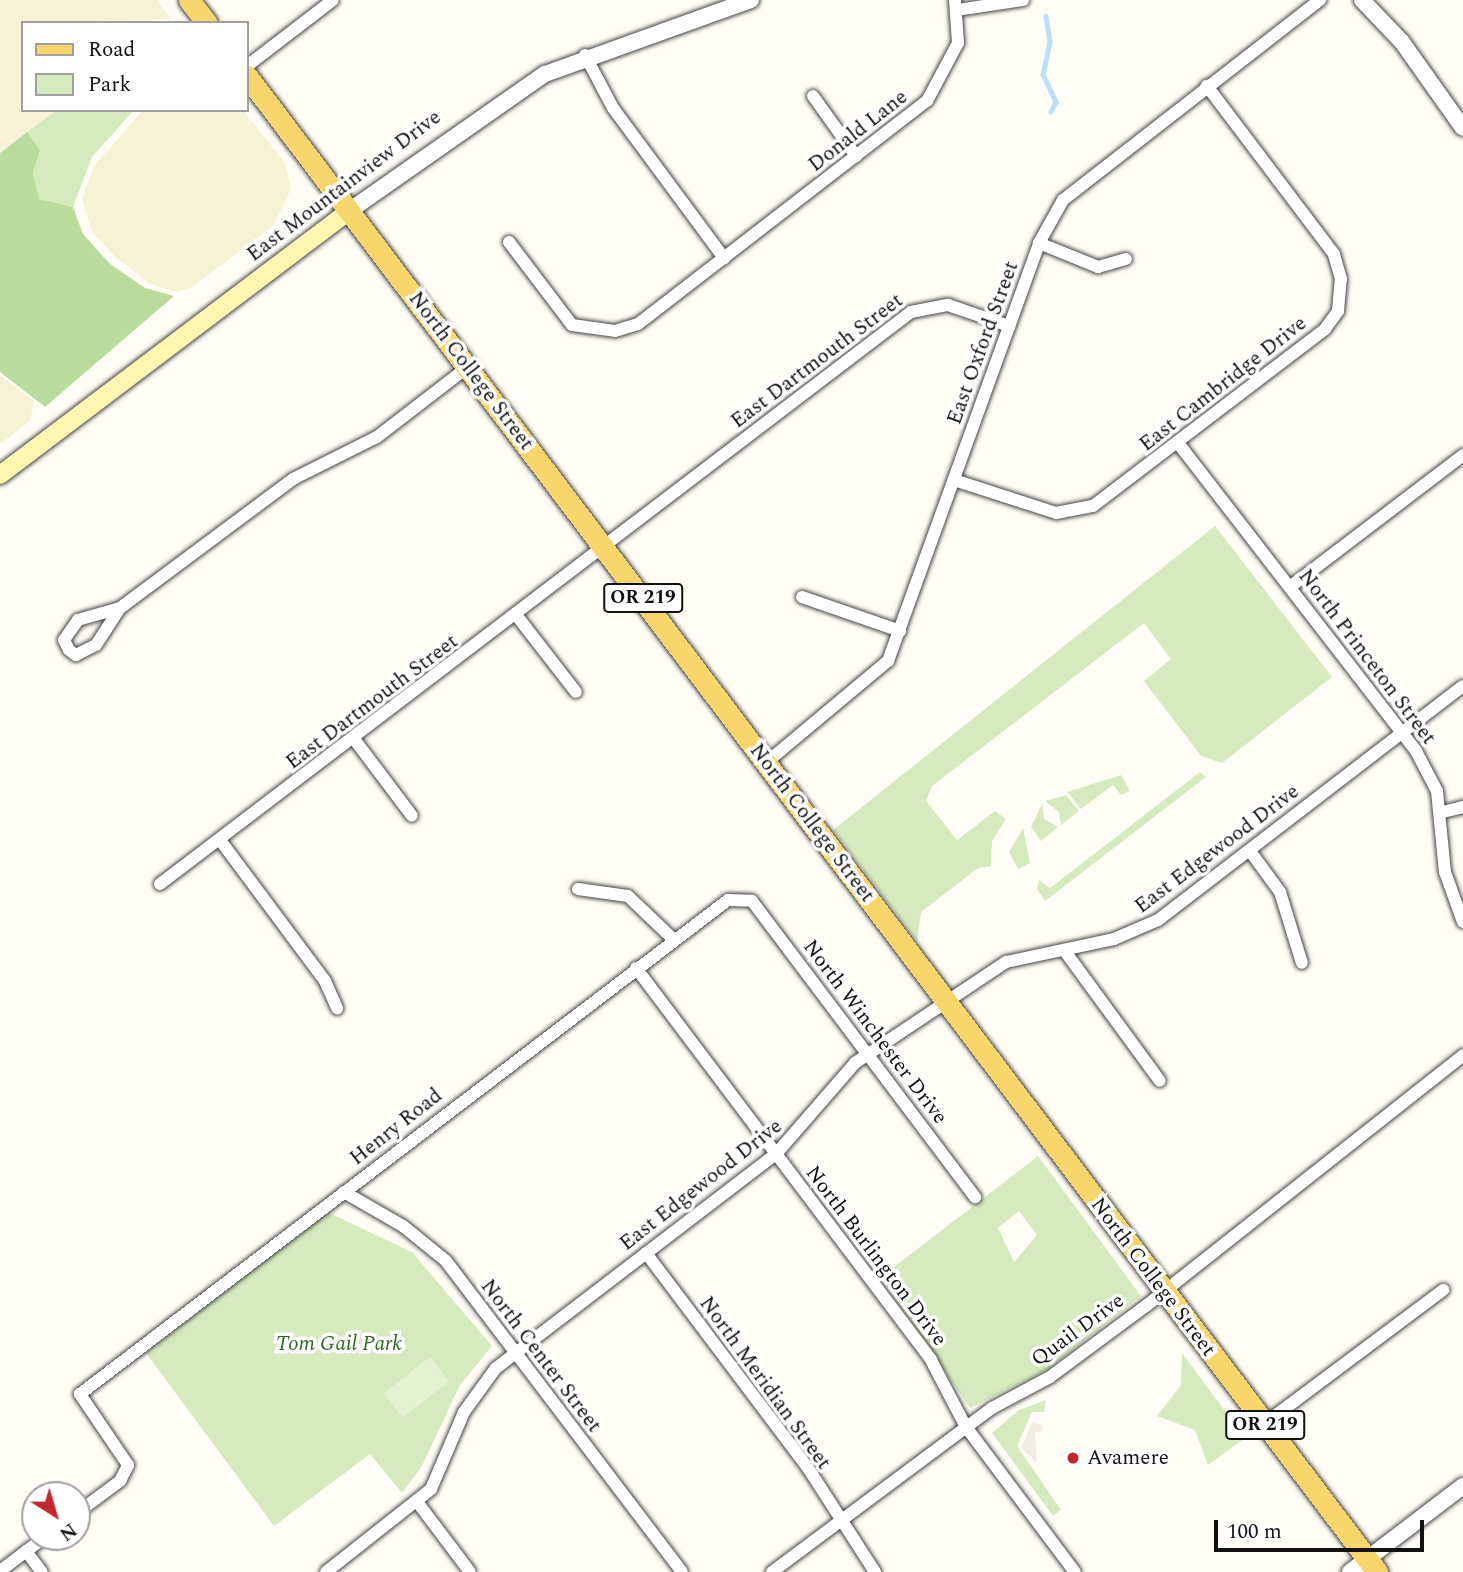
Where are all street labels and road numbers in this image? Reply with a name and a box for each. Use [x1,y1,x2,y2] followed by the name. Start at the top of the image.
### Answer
[803,84,913,178] street label: Donald Lane
[242,105,446,267] street label: East Mountainview Drive
[942,258,1024,428] street label: East Oxford Street
[403,287,539,455] street label: North College Street
[726,288,908,434] street label: East Dartmouth Street
[1134,311,1312,457] street label: East Cambridge Drive
[1293,564,1441,750] street label: North Princeton Street
[603,582,683,614] road number: OR 219
[281,629,463,775] street label: East Dartmouth Street
[744,739,880,907] street label: North College Street
[1130,779,1304,919] street label: East Edgewood Drive
[797,935,953,1129] street label: North Winchester Drive
[345,1083,447,1171] street label: Henry Road
[615,1114,787,1256] street label: East Edgewood Drive
[800,1161,952,1351] street label: North Burlington Drive
[1085,1193,1221,1361] street label: North College Street
[475,1274,607,1438] street label: North Center Street
[1027,1288,1129,1372] street label: Quail Drive
[694,1292,836,1474] street label: North Meridian Street
[1225,1410,1305,1441] road number: OR 219

